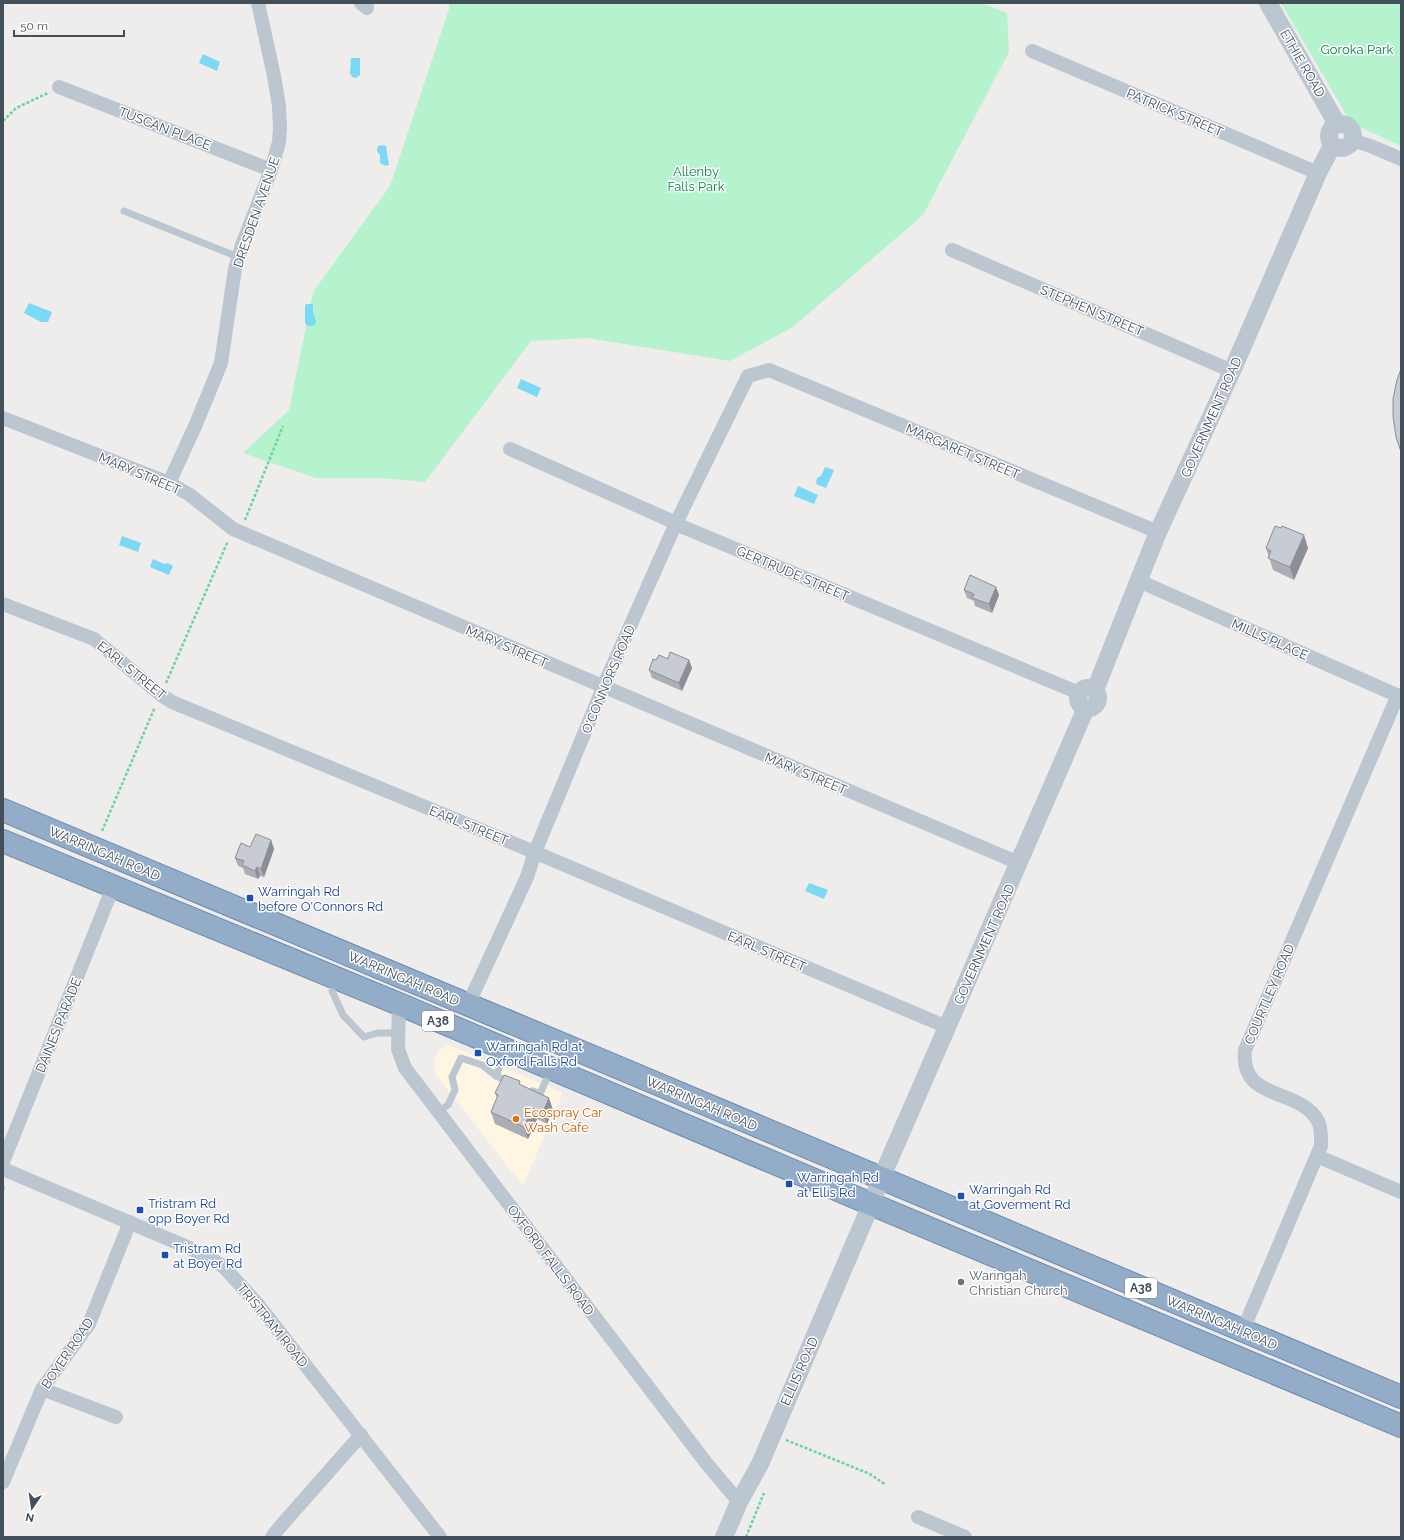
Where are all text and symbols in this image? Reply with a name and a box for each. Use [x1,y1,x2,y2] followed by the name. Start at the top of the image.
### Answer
[14,12,124,38] scale bar
[20,19,48,33] text: 50 m
[1277,27,1328,100] street label: ETHIE ROAD
[1321,42,1394,57] park label: Goroka Park
[1124,85,1225,140] street label: PATRICK STREET
[117,104,213,153] street label: TUSCAN PLACE
[230,155,283,270] street label: DRESDEN AVENUE
[667,164,725,194] park label: Allenby Falls Park
[1038,282,1146,339] street label: STEPHEN STREET
[1178,355,1245,480] street label: GOVERNMENT ROAD
[904,421,1022,482] street label: MARGARET STREET
[97,449,183,498] street label: MARY STREET
[734,543,851,604] street label: GERTRUDE STREET
[1229,616,1310,663] street label: MILLS PLACE
[464,622,550,671] street label: MARY STREET
[579,623,638,736] street label: O'CONNORS ROAD
[94,638,169,703] street label: EARL STREET
[763,749,849,798] street label: MARY STREET
[427,803,511,848] street label: EARL STREET
[47,823,162,884] street label: WARRINGAH ROAD
[951,882,1018,1007] street label: GOVERNMENT ROAD
[258,884,383,914] place label: Warringah Rd before O'Connors Rd
[245,893,255,903] marker: Warringah Rd before O'Connors Rd
[725,928,808,975] street label: EARL STREET
[1242,942,1297,1047] street label: COURTLEY ROAD
[346,948,461,1009] street label: WARRINGAH ROAD
[33,976,84,1075] street label: DAINES PARADE
[422,1011,454,1031] road number: A38
[486,1039,583,1069] place label: Warringah Rd at Oxford Falls Rd
[473,1048,483,1058] marker: Warringah Rd at Oxford Falls Rd
[644,1073,759,1134] street label: WARRINGAH ROAD
[524,1105,603,1135] place label: Ecospray Car Wash Cafe
[511,1114,521,1124] marker: Ecospray Car Wash Cafe
[797,1170,879,1200] place label: Warringah Rd at Ellis Rd
[784,1179,794,1189] marker: Warringah Rd at Ellis Rd
[969,1182,1071,1212] place label: Warringah Rd at Goverment Rd
[956,1191,966,1201] marker: Warringah Rd at Goverment Rd
[148,1196,230,1226] place label: Tristram Rd opp Boyer Rd
[504,1202,597,1318] street label: OXFORD FALLS ROAD
[135,1205,145,1215] marker: Tristram Rd opp Boyer Rd
[173,1241,242,1271] place label: Tristram Rd at Boyer Rd
[160,1250,170,1260] marker: Tristram Rd at Boyer Rd
[969,1268,1068,1298] place label: Waringah Christian Church
[956,1277,966,1287] marker: Waringah Christian Church
[1125,1278,1157,1298] road number: A38
[234,1280,311,1370] street label: TRISTRAM ROAD
[1164,1292,1279,1353] street label: WARRINGAH ROAD
[38,1315,97,1391] street label: BOYER ROAD
[778,1335,821,1408] street label: ELLIS ROAD
[12,1488,52,1528] north arrow
[24,1510,35,1525] text: N

